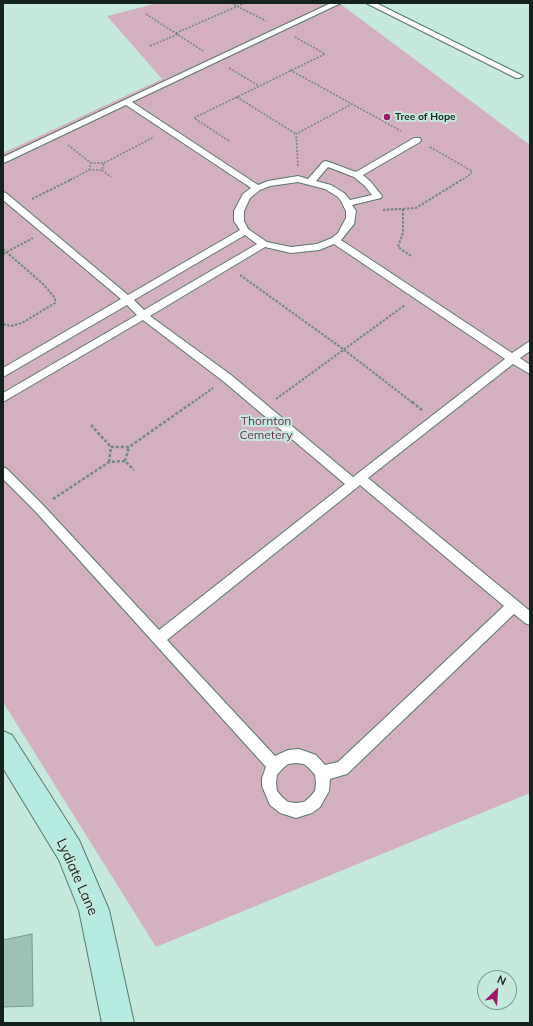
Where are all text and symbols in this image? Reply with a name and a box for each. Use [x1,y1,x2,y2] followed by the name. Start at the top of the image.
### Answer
[395,111,456,123] place label: Tree of Hope
[382,112,392,122] marker: Tree of Hope
[239,414,293,442] park label: Thornton Cemetery
[53,836,101,918] street label: Lydiate Lane
[477,970,517,1010] north arrow
[495,972,508,988] text: N

